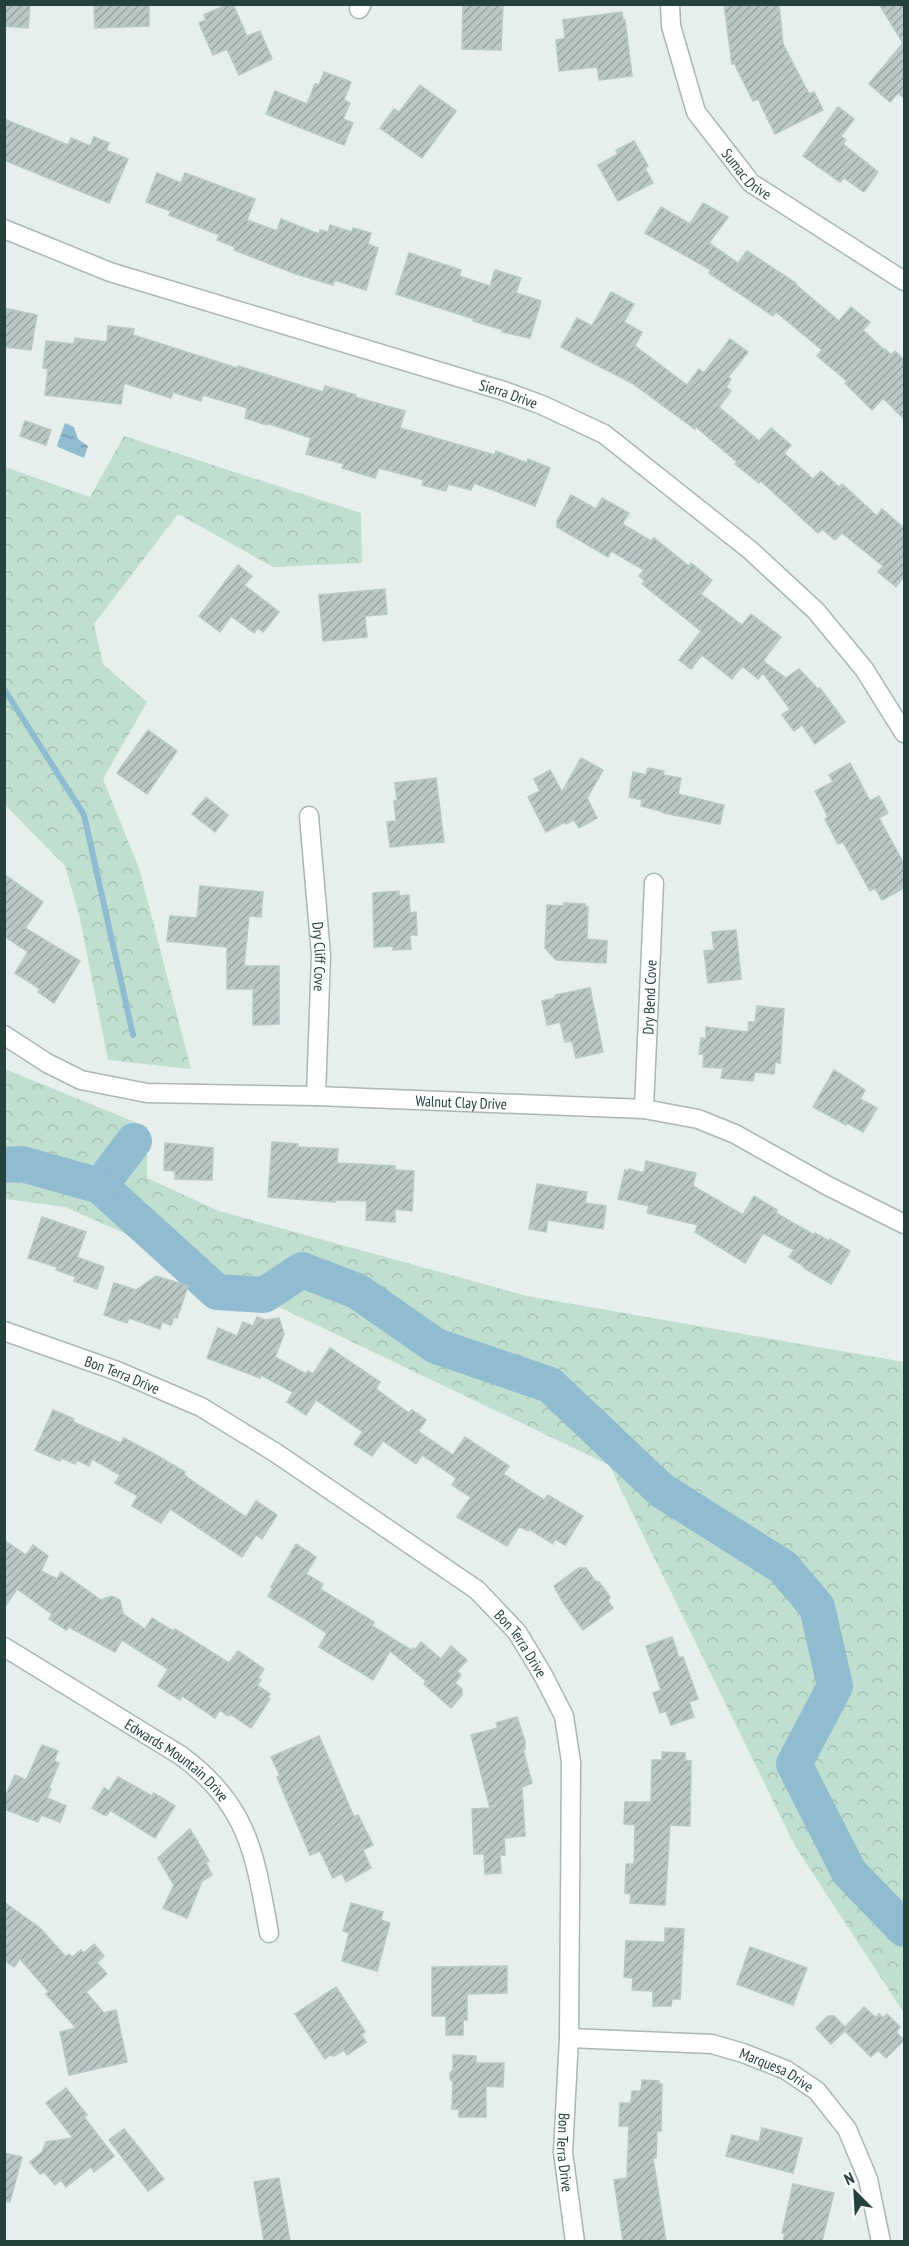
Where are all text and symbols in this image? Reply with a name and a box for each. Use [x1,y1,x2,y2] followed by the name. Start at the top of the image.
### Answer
[718,144,775,203] street label: Sumac Drive
[477,375,540,412] street label: Sierra Drive
[309,921,331,992] street label: Dry Cliff Cove
[638,959,660,1035] street label: Dry Bend Cove
[415,1090,507,1113] street label: Walnut Clay Drive
[82,1351,163,1398] street label: Bon Terra Drive
[491,1605,552,1681] street label: Bon Terra Drive
[122,1714,233,1805] street label: Edwards Mountain Drive
[737,2043,817,2096] street label: Marquesa Drive
[553,2113,578,2193] street label: Bon Terra Drive
[825,2162,885,2222] north arrow
[841,2167,857,2189] text: N

